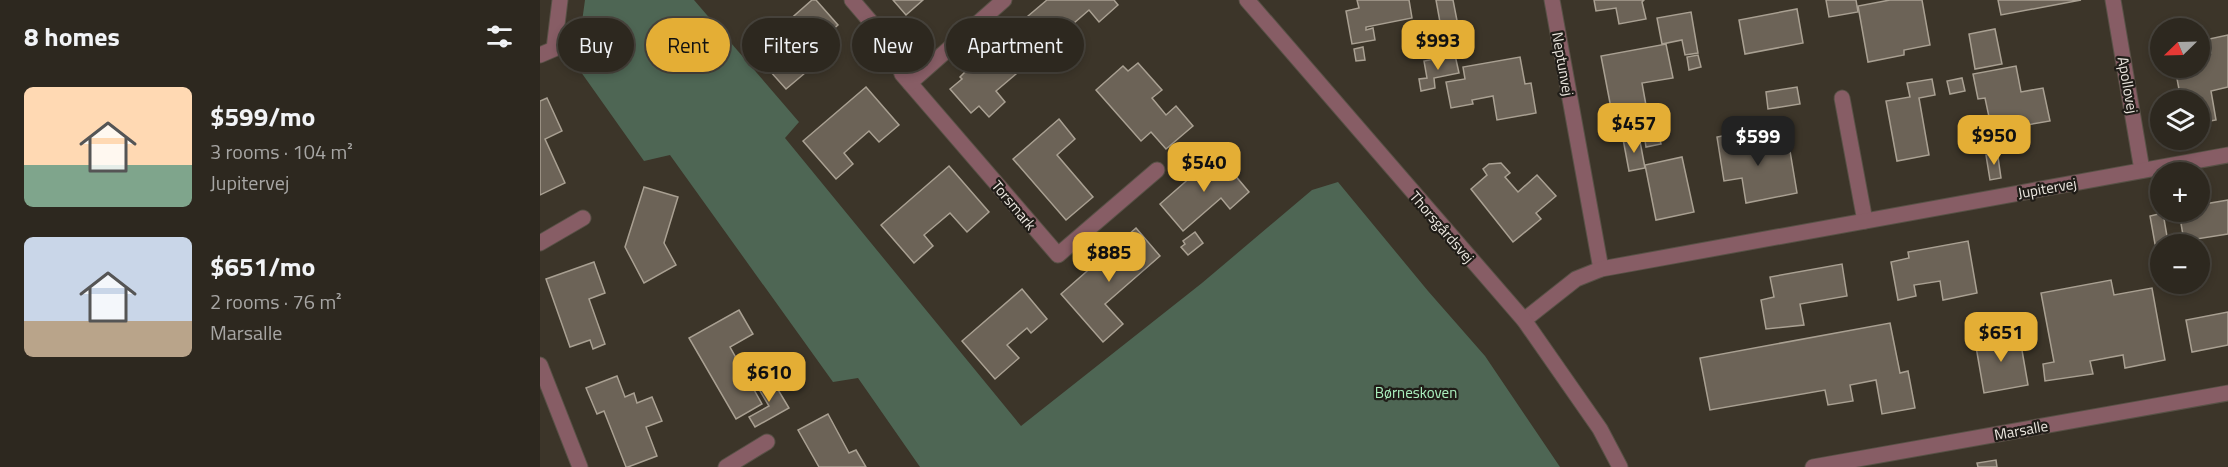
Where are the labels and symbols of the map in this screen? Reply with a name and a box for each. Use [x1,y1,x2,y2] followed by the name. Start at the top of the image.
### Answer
[2150,18,2210,78] north arrow
[1402,20,1474,71] pin: $993
[1546,30,1580,98] street label: Neptunvej
[2112,55,2144,115] street label: Apollovej
[1598,103,1670,154] pin: $457
[1958,115,2030,166] pin: $950
[1722,116,1794,167] pin: $599
[1168,142,1240,193] pin: $540
[2016,172,2078,204] street label: Jupitervej
[986,175,1042,235] street label: Torsmark
[1404,186,1480,268] street label: Thorsgårdsvej
[1073,232,1145,283] pin: $885
[1965,312,2037,363] pin: $651
[733,352,805,403] pin: $610
[1375,381,1457,404] park label: Børneskoven
[1992,414,2050,446] street label: Marsalle

